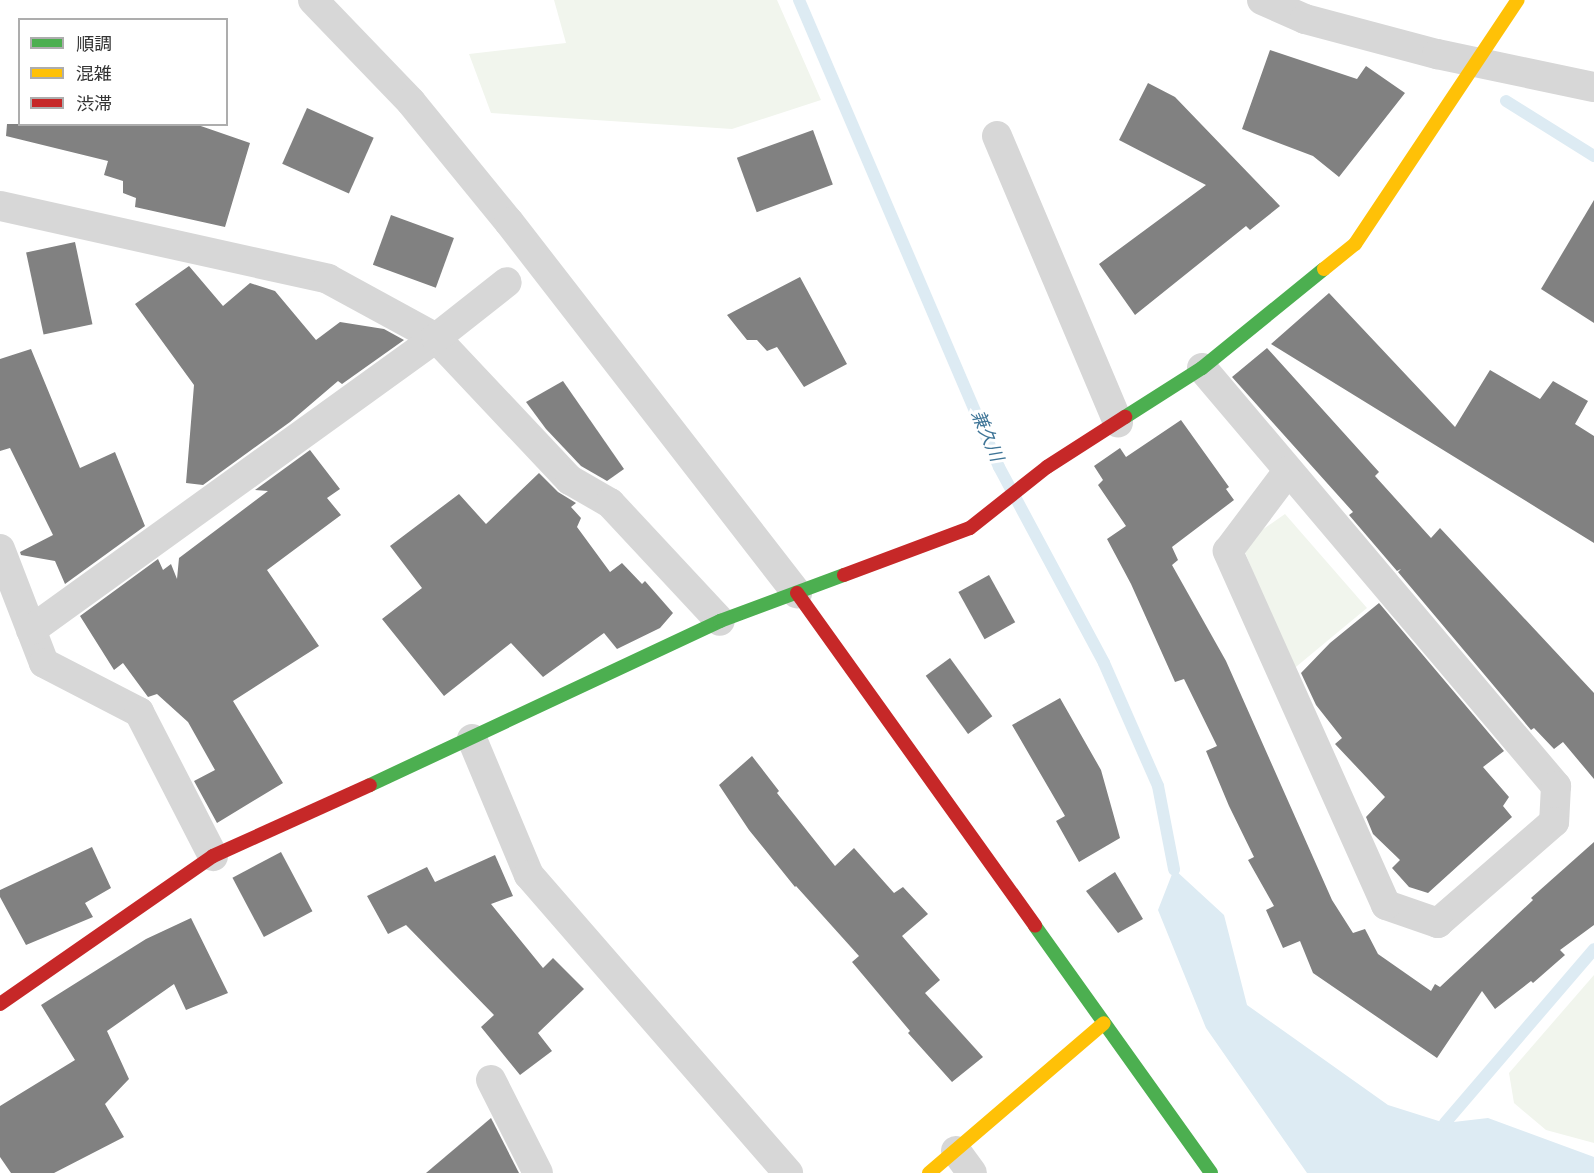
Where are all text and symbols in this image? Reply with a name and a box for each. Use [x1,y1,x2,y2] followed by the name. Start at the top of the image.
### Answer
[18,18,228,126] legend
[76,32,112,57] text: 順調
[76,62,112,87] text: 混雑
[76,92,112,117] text: 渋滞
[966,407,1006,465] water label: 兼久川

